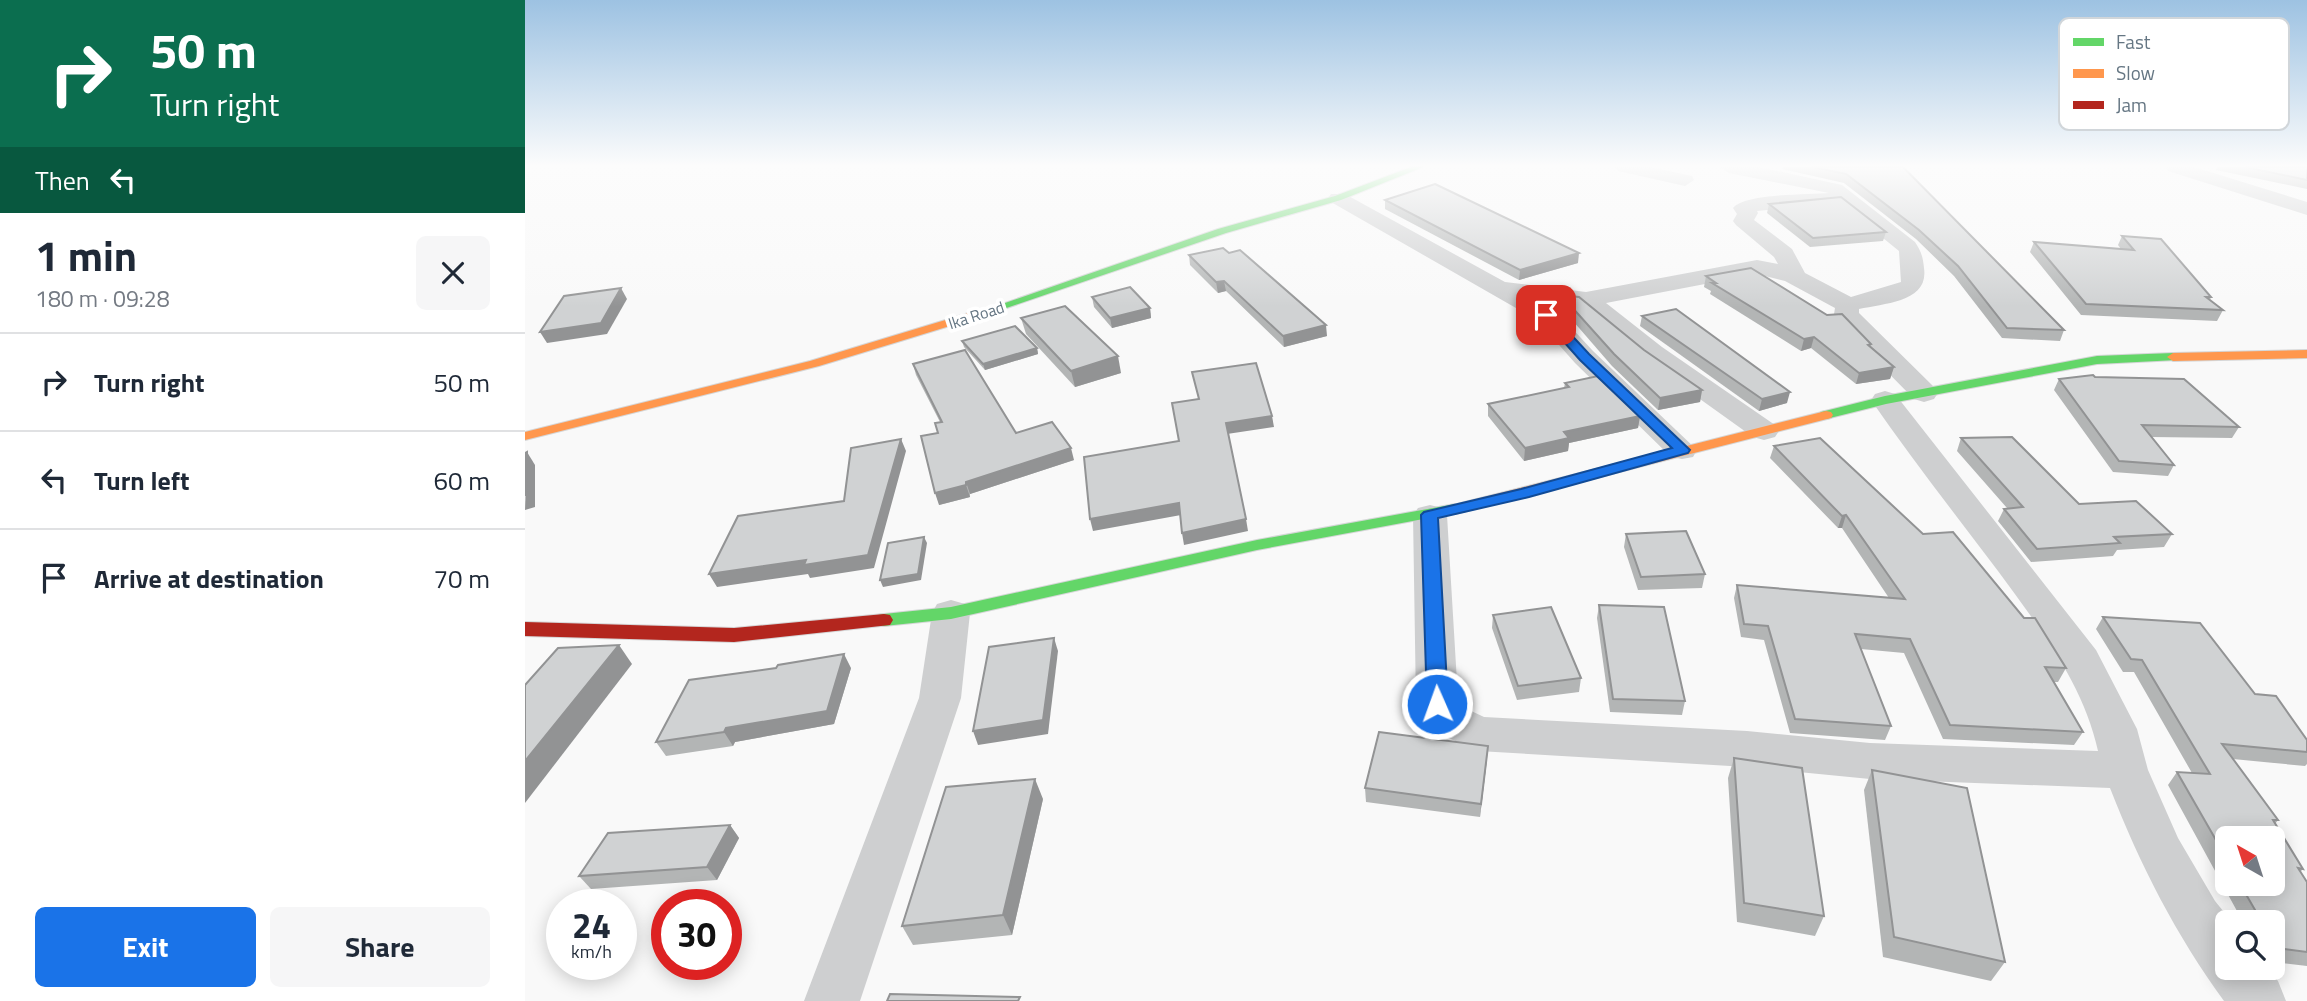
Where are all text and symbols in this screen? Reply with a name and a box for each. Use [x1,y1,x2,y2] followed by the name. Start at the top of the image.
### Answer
[150,12,257,87] text: 50 m
[2059,18,2289,130] legend
[2116,27,2151,56] text: Fast
[35,28,126,119] icon: right
[2116,58,2155,87] text: Slow
[150,80,279,128] text: Turn right
[2116,90,2147,119] text: Jam
[35,161,90,200] text: Then
[104,161,142,199] icon: left
[35,223,137,287] text: 1 min
[416,236,490,310] button: close
[35,281,170,316] text: 180 m · 09:28
[1516,285,1576,345] pin
[945,295,1007,335] street label: Ika Road
[1527,296,1565,334] icon: arrive
[35,363,73,401] icon: right
[94,363,205,402] text: Turn right
[433,363,490,402] text: 50 m
[35,461,73,499] icon: left
[94,461,189,500] text: Turn left
[433,461,490,500] text: 60 m
[35,559,73,597] icon: arrive
[94,559,324,598] text: Arrive at destination
[433,559,490,598] text: 70 m
[1400,667,1474,741] position arrow
[2215,826,2285,896] north arrow
[2215,826,2285,980] map controls
[651,889,742,980] speed limit sign: 30
[572,898,611,952] text: 24
[35,907,256,987] button: Exit
[270,907,490,987] button: Share
[2215,910,2285,980] button: search
[571,938,612,965] text: km/h

